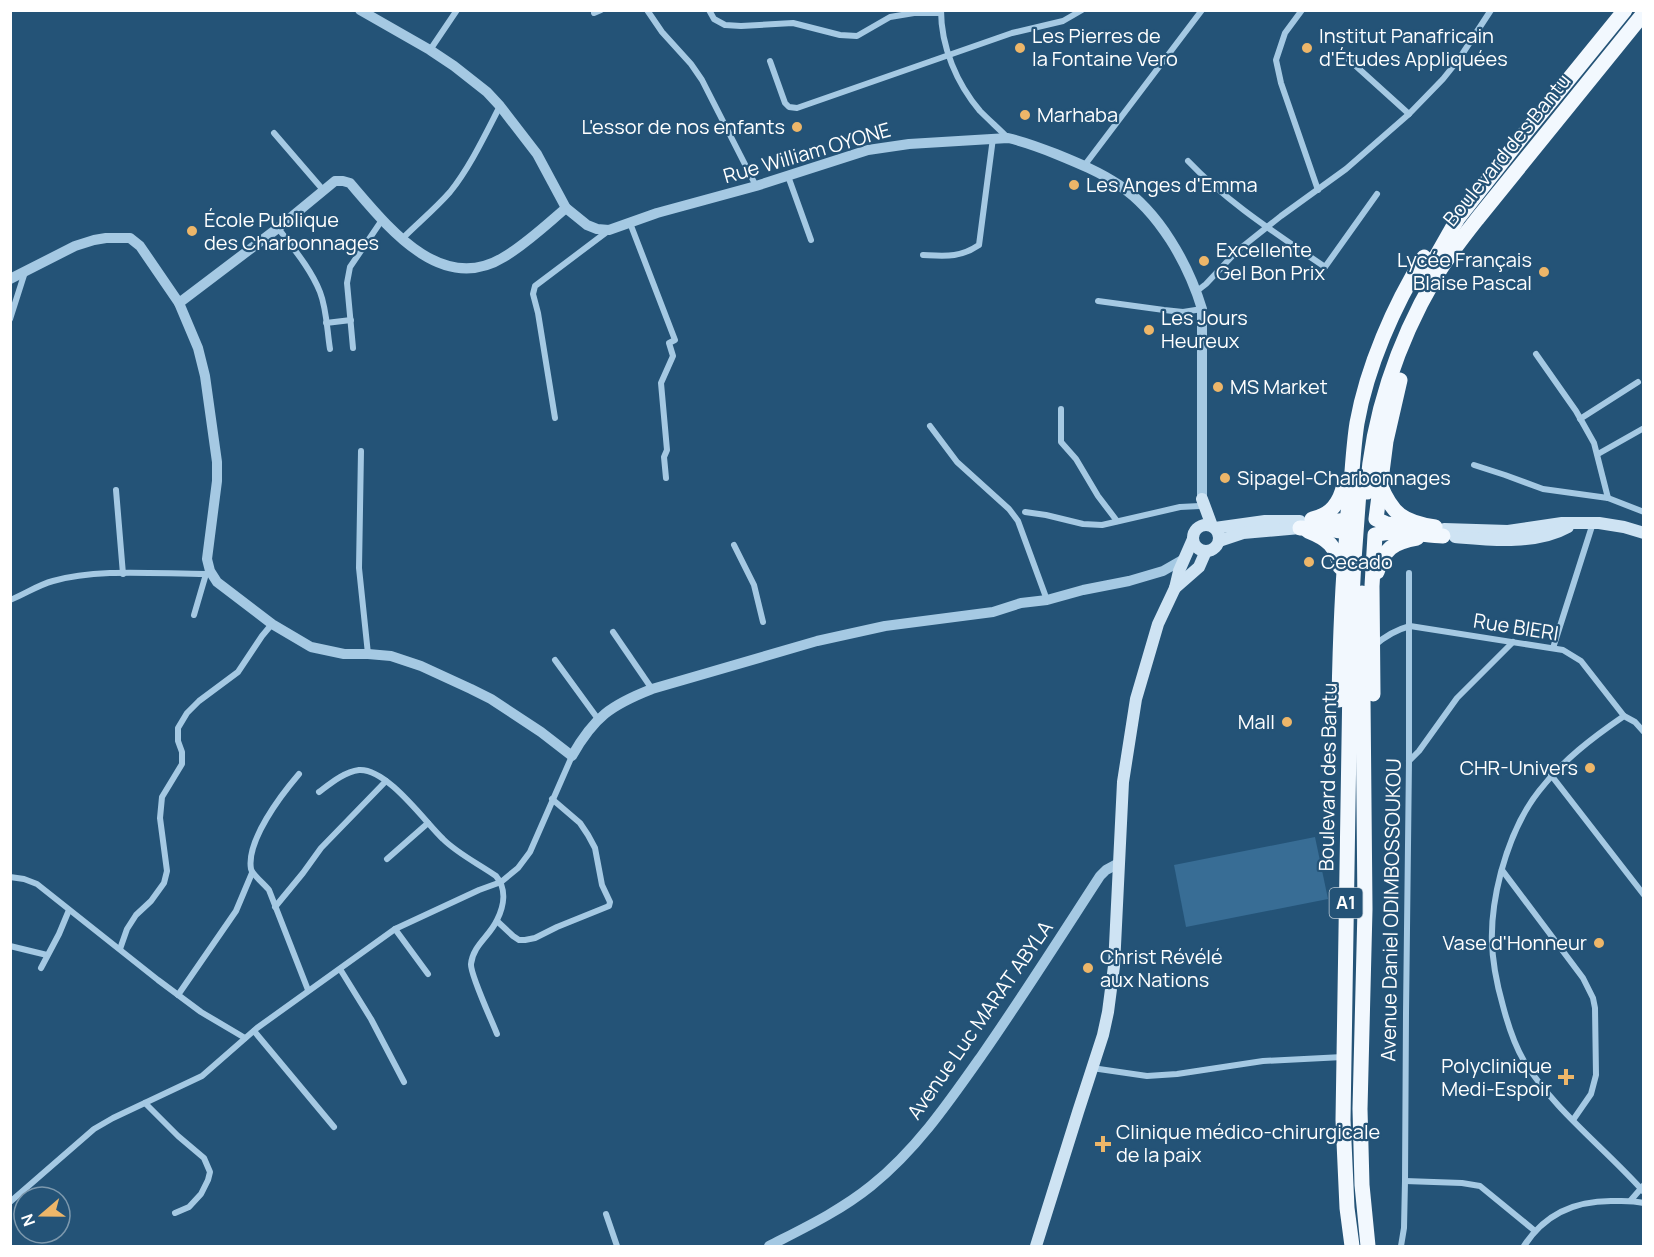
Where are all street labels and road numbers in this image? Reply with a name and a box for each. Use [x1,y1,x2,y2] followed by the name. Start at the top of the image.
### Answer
[1437,68,1576,231] street label: Boulevard des Bantu
[720,116,894,189] street label: Rue William OYONE
[1472,606,1561,647] street label: Rue BIERI
[1312,682,1343,872] street label: Boulevard des Bantu
[1374,758,1407,1062] street label: Avenue Daniel ODIMBOSSOUKOU
[1330,888,1362,918] road number: A1
[901,915,1059,1124] street label: Avenue Luc MARAT ABYLA

